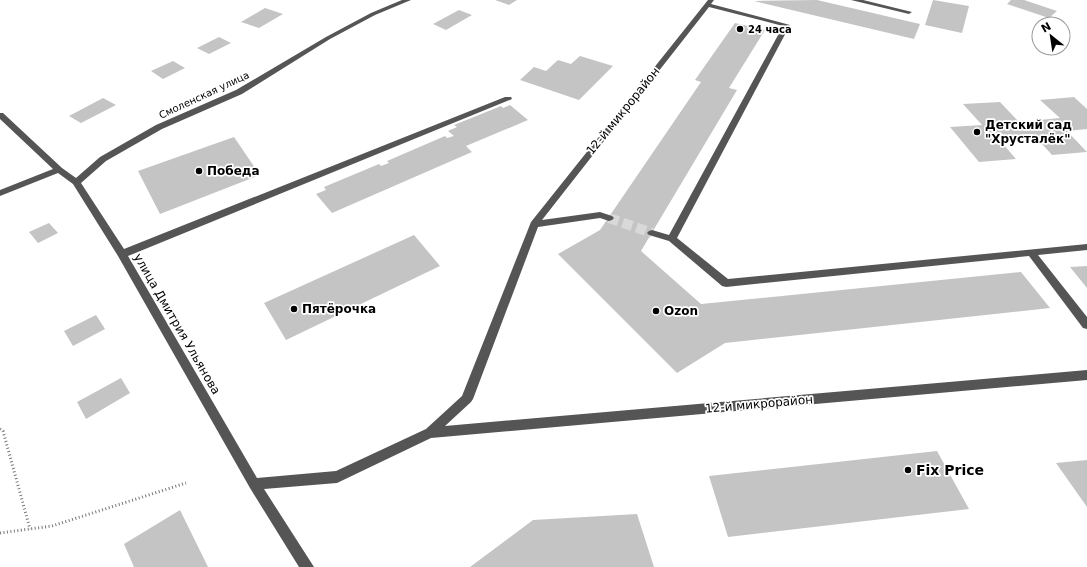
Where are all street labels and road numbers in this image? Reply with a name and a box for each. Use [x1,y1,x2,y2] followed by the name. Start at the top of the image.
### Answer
[584,65,662,157] street label: 12-й микрорайон
[157,69,251,121] street label: Смоленская улица
[131,251,223,397] street label: улица Дмитрия Ульянова
[704,392,814,416] street label: 12-й микрорайон

